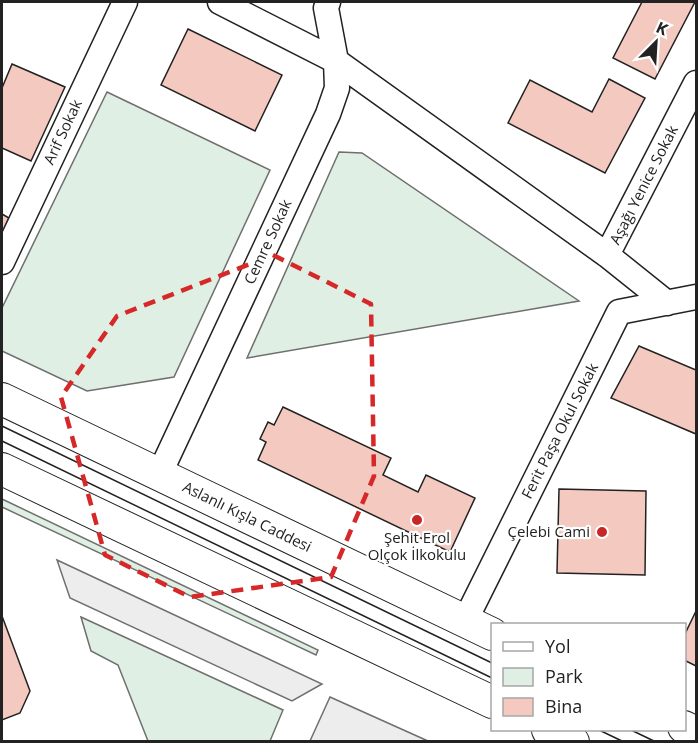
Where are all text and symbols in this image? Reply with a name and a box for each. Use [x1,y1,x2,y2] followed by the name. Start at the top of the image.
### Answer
[626,12,686,72] north arrow
[653,16,672,41] text: K
[38,96,86,167] street label: Arif Sokak
[604,121,682,248] street label: Aşağı Yenice Sokak
[239,196,296,287] street label: Cemre Sokak
[516,359,602,502] street label: Ferit Paşa Okul Sokak
[180,476,315,556] street label: Aslanlı Kışla Caddesi
[410,513,424,527] marker: Şehit Erol Olçok İlkokulu
[508,521,590,541] place label: Çelebi Cami
[595,525,609,539] marker: Çelebi Cami
[368,527,466,564] place label: Şehit Erol Olçok İlkokulu
[491,623,686,731] legend
[545,634,570,658] text: Yol
[545,664,583,688] text: Park
[545,694,582,718] text: Bina

